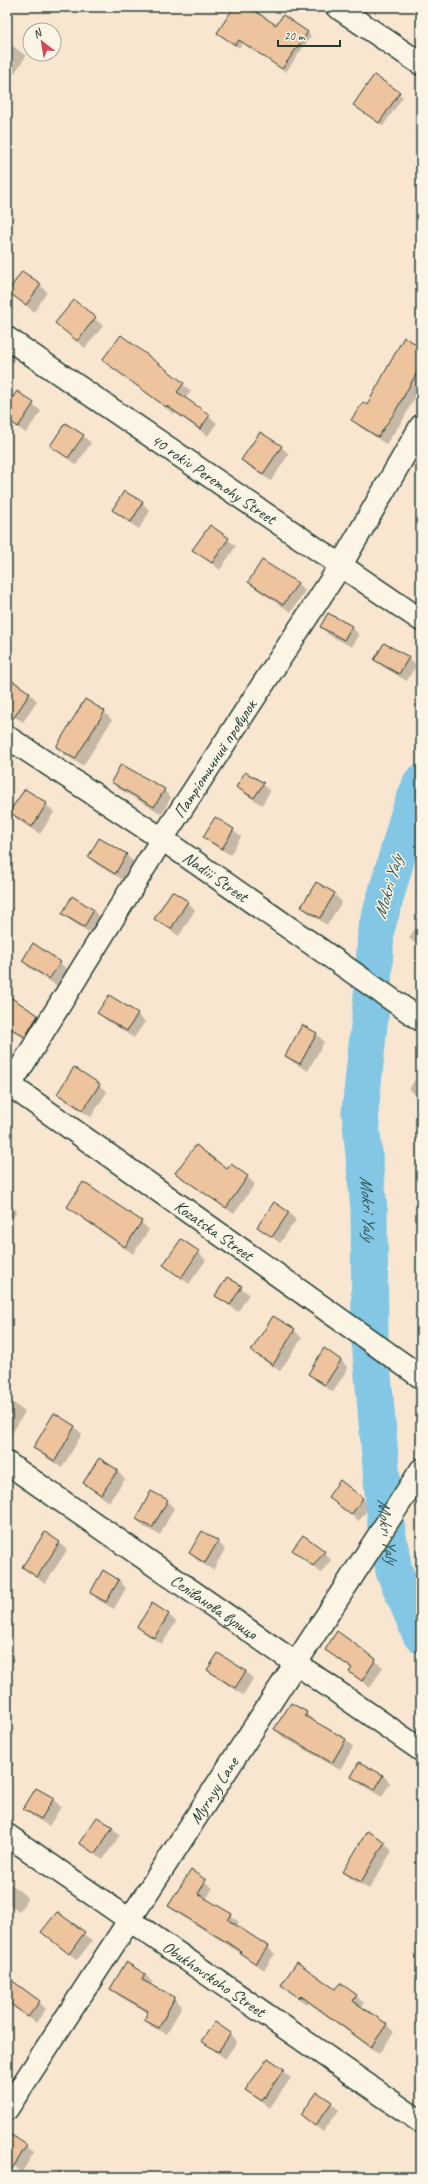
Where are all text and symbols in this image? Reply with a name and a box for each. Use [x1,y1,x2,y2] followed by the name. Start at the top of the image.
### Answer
[22,22,62,62] north arrow
[278,22,340,48] scale bar
[30,25,45,41] text: N
[284,28,306,44] text: 20 m
[147,429,282,530] street label: 40 rokiv Peremohy Street
[168,694,262,822] street label: Патріотичний провулок
[179,846,254,908] street label: Nadiii Street
[369,850,408,921] water label: Mokri Yaly
[355,1175,381,1243] water label: Mokri Yaly
[171,1195,259,1266] street label: Kozatska Street
[373,1498,404,1568] water label: Mokri Yaly
[167,1569,262,1645] street label: Селіванова вулиця
[184,1752,244,1827] street label: Myrnyy Lane
[159,1936,271,2023] street label: Obukhovskoho Street

